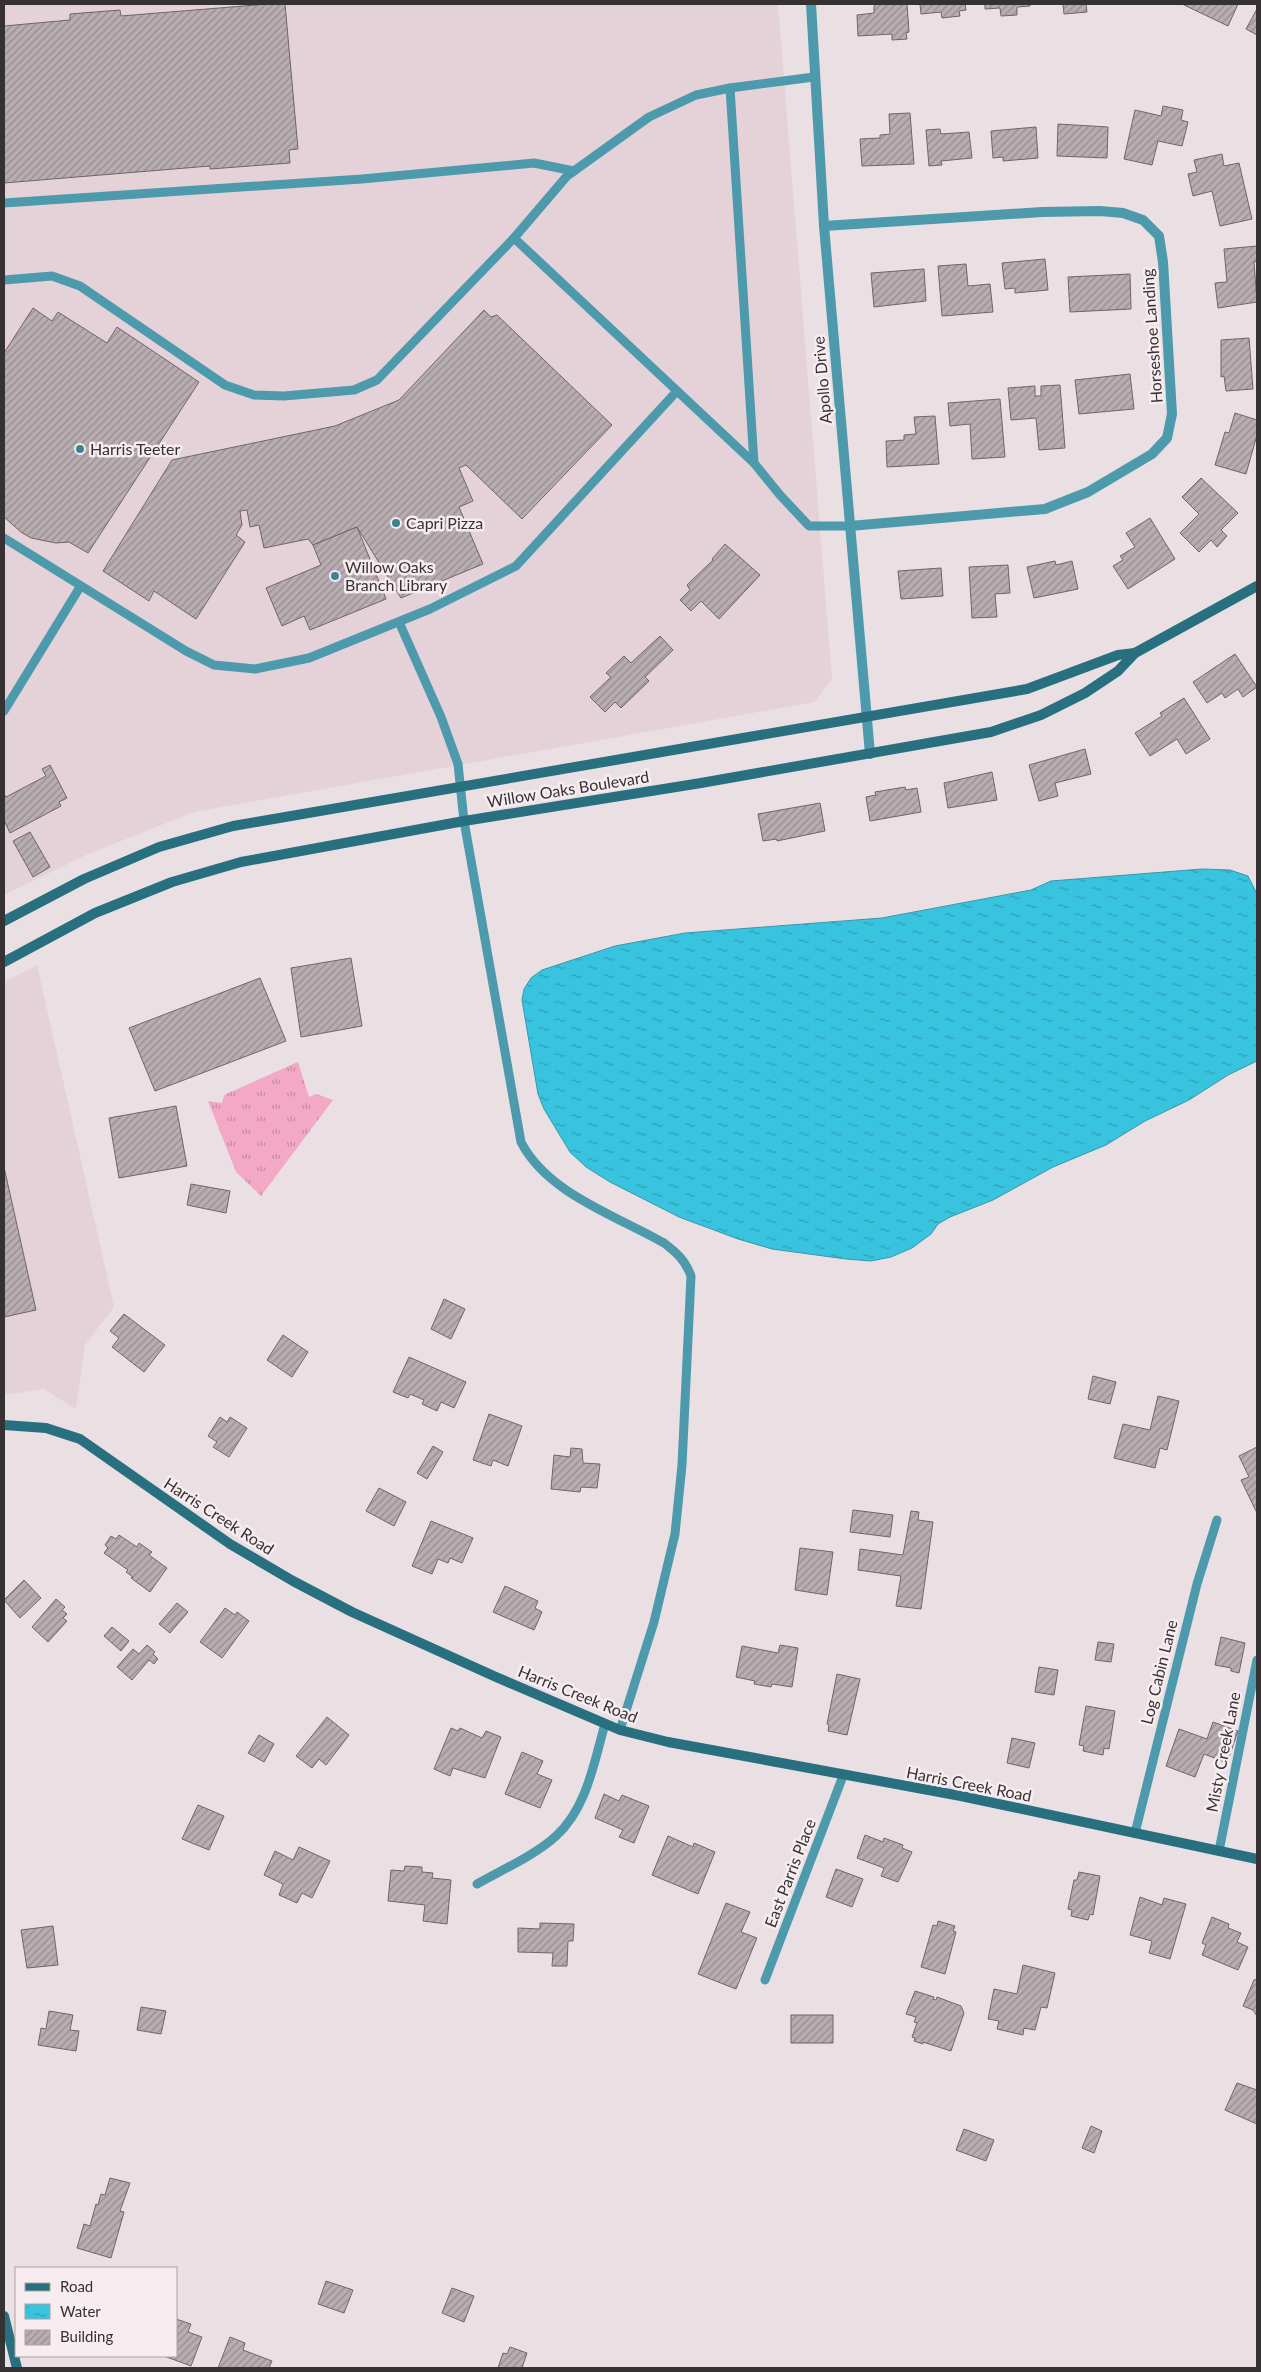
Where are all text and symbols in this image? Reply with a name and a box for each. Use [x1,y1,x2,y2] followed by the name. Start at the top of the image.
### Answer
[1137,268,1166,404] street label: Horseshoe Landing
[808,336,835,425] street label: Apollo Drive
[90,439,180,458] place label: Harris Teeter
[74,443,86,455] marker: Harris Teeter
[406,513,483,532] place label: Capri Pizza
[390,517,402,529] marker: Capri Pizza
[345,557,448,594] place label: Willow Oaks Branch Library
[329,570,341,582] marker: Willow Oaks Branch Library
[486,766,650,811] street label: Willow Oaks Boulevard
[161,1473,278,1558] street label: Harris Creek Road
[1136,1618,1181,1726] street label: Log Cabin Lane
[516,1661,641,1726] street label: Harris Creek Road
[1202,1690,1243,1814] street label: Misty Creek Lane
[905,1762,1033,1805] street label: Harris Creek Road
[760,1816,819,1930] street label: East Parris Place
[15,2267,178,2357] legend
[60,2277,93,2295] text: Road
[60,2302,101,2320] text: Water
[60,2327,113,2345] text: Building

